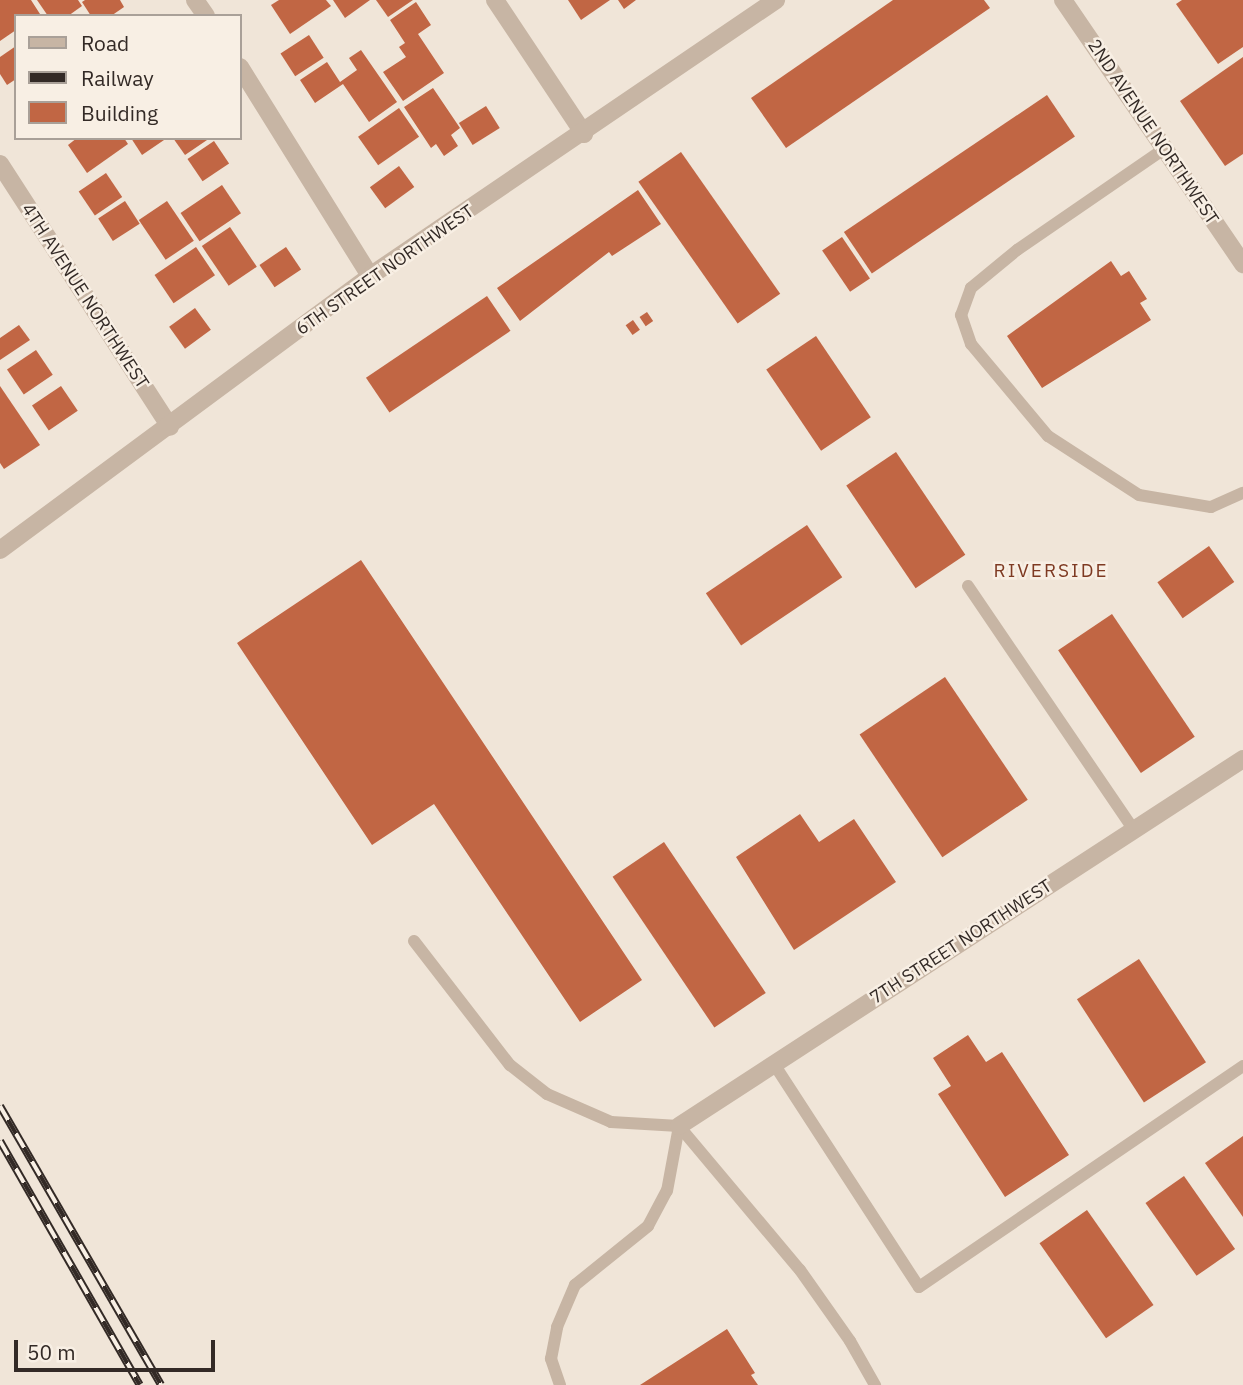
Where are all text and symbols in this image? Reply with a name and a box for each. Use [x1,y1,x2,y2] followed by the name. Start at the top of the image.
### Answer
[14,14,242,140] legend
[81,29,129,57] text: Road
[1083,35,1223,229] street label: 2ND AVENUE NORTHWEST
[81,64,154,92] text: Railway
[81,99,158,127] text: Building
[17,199,153,393] street label: 4TH AVENUE NORTHWEST
[292,200,478,340] street label: 6TH STREET NORTHWEST
[995,560,1107,582] district label: RIVERSIDE
[866,875,1056,1009] street label: 7TH STREET NORTHWEST
[18,1326,219,1370] scale bar
[27,1338,76,1366] text: 50 m

